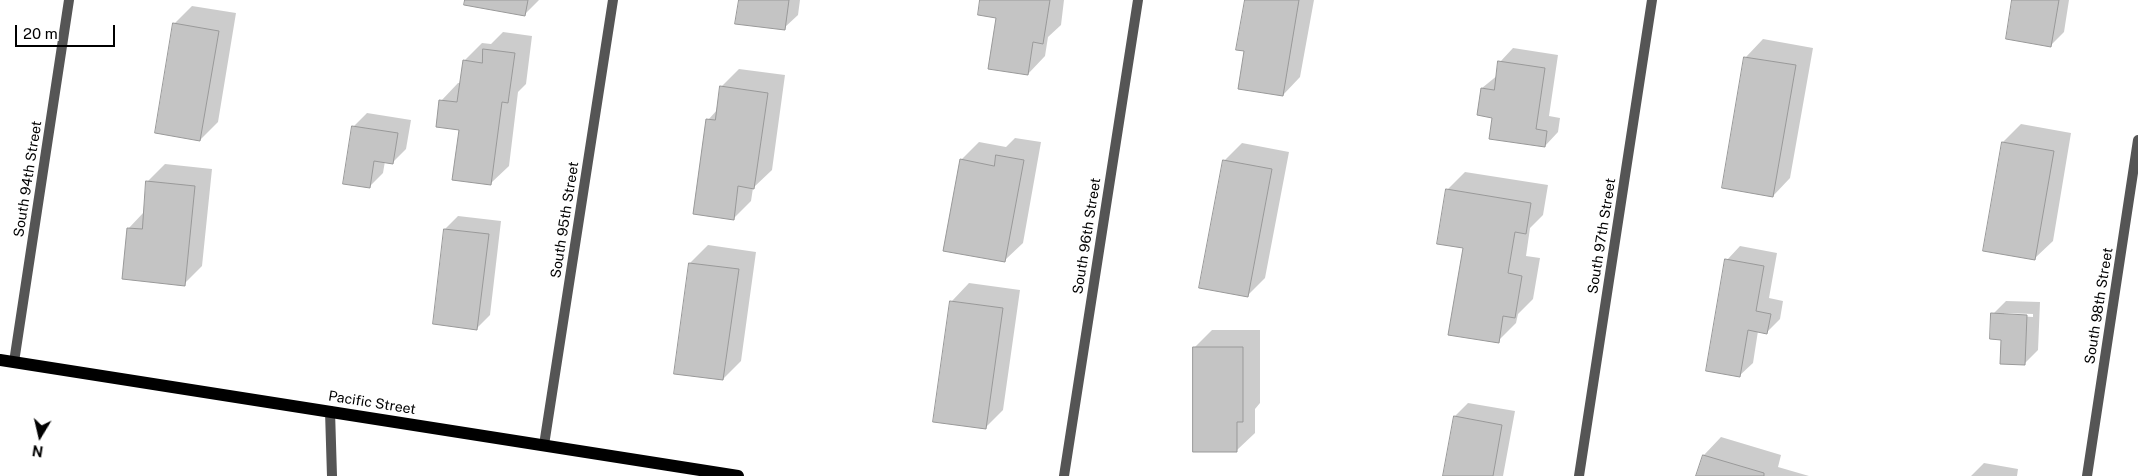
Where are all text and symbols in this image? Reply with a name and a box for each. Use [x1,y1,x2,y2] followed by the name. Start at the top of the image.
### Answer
[18,15,118,47] scale bar
[23,25,58,42] text: 20 m
[11,120,45,238] street label: South 94th Street
[547,160,583,280] street label: South 95th Street
[1070,177,1104,295] street label: South 96th Street
[1585,177,1619,295] street label: South 97th Street
[2081,246,2117,366] street label: South 98th Street
[327,388,417,418] street label: Pacific Street
[15,411,65,461] north arrow
[31,442,44,460] text: N

